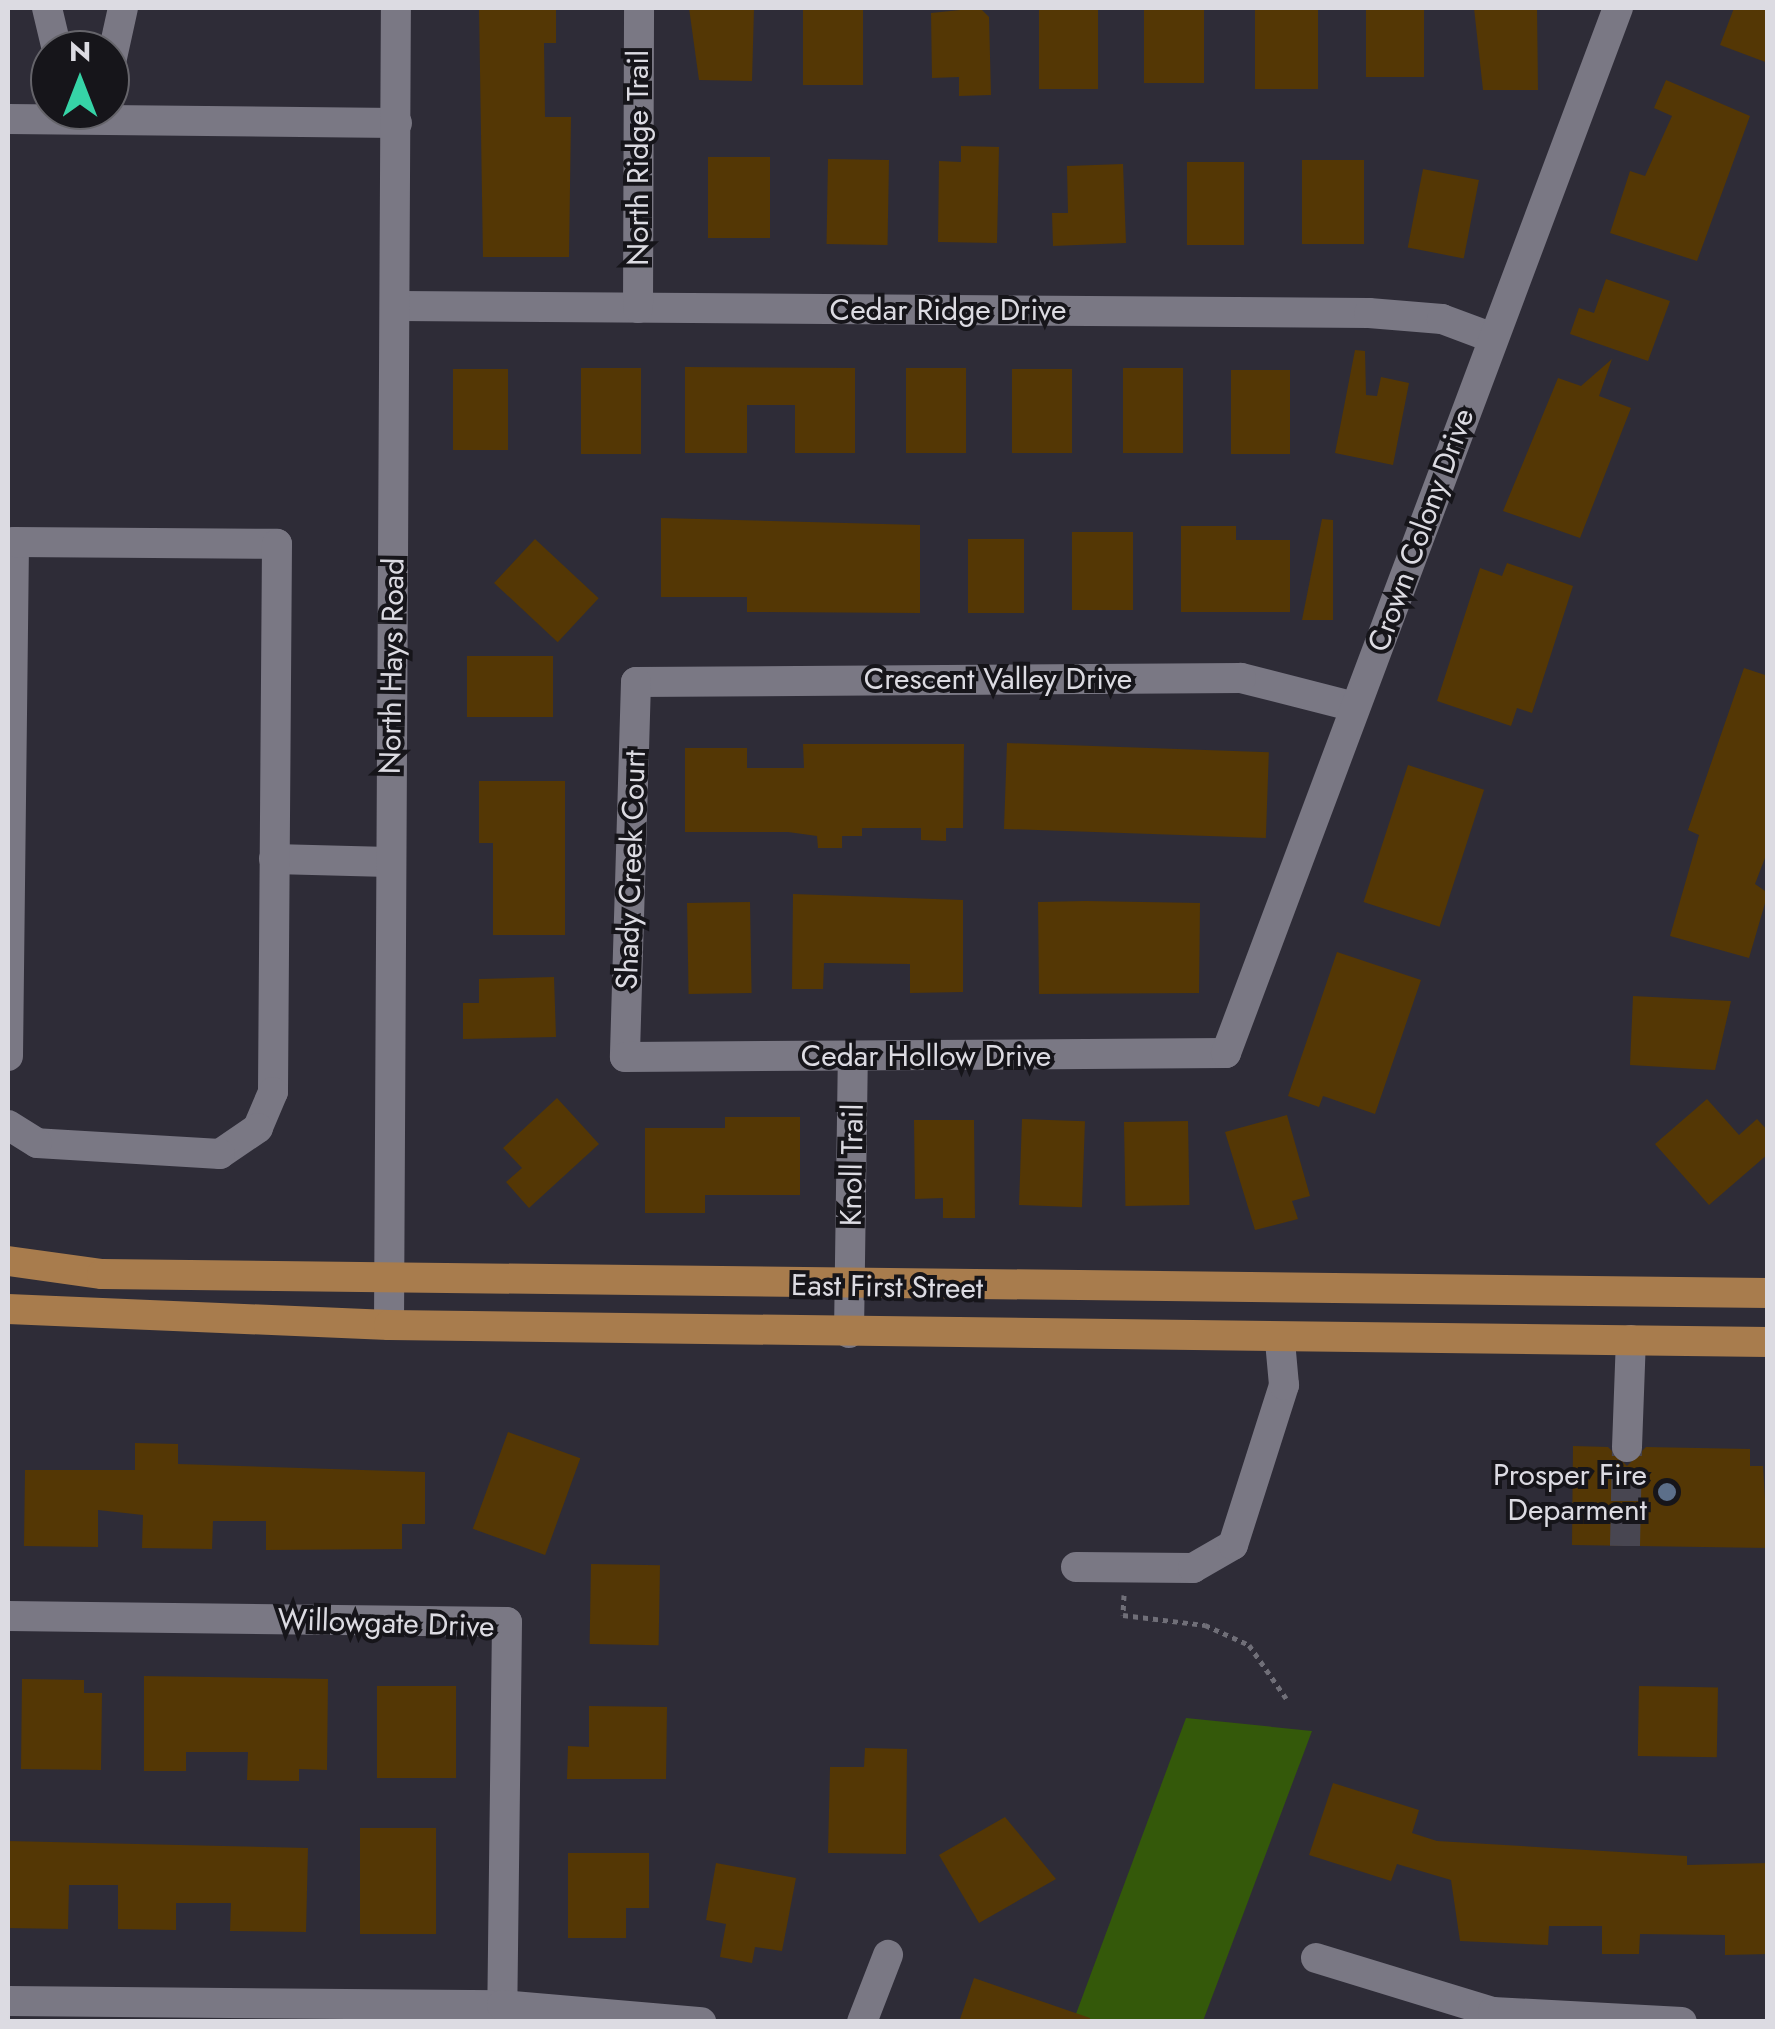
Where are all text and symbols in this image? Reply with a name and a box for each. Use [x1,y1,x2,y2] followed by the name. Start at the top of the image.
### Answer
[30,30,130,130] north arrow
[69,31,91,72] text: N
[620,50,656,266] street label: North Ridge Trail
[830,292,1066,328] street label: Cedar Ridge Drive
[1360,403,1482,657] street label: Crown Colony Drive
[372,557,412,775] street label: North Hays Road
[864,661,1132,697] street label: Crescent Valley Drive
[609,750,653,990] street label: Shady Creek Court
[801,1038,1051,1074] street label: Cedar Hollow Drive
[833,1103,871,1227] street label: Knoll Trail
[791,1267,983,1307] street label: East First Street
[1493,1457,1647,1528] place label: Prosper Fire Deparment
[1656,1481,1678,1503] marker: Prosper Fire Deparment
[277,1601,495,1645] street label: Willowgate Drive

